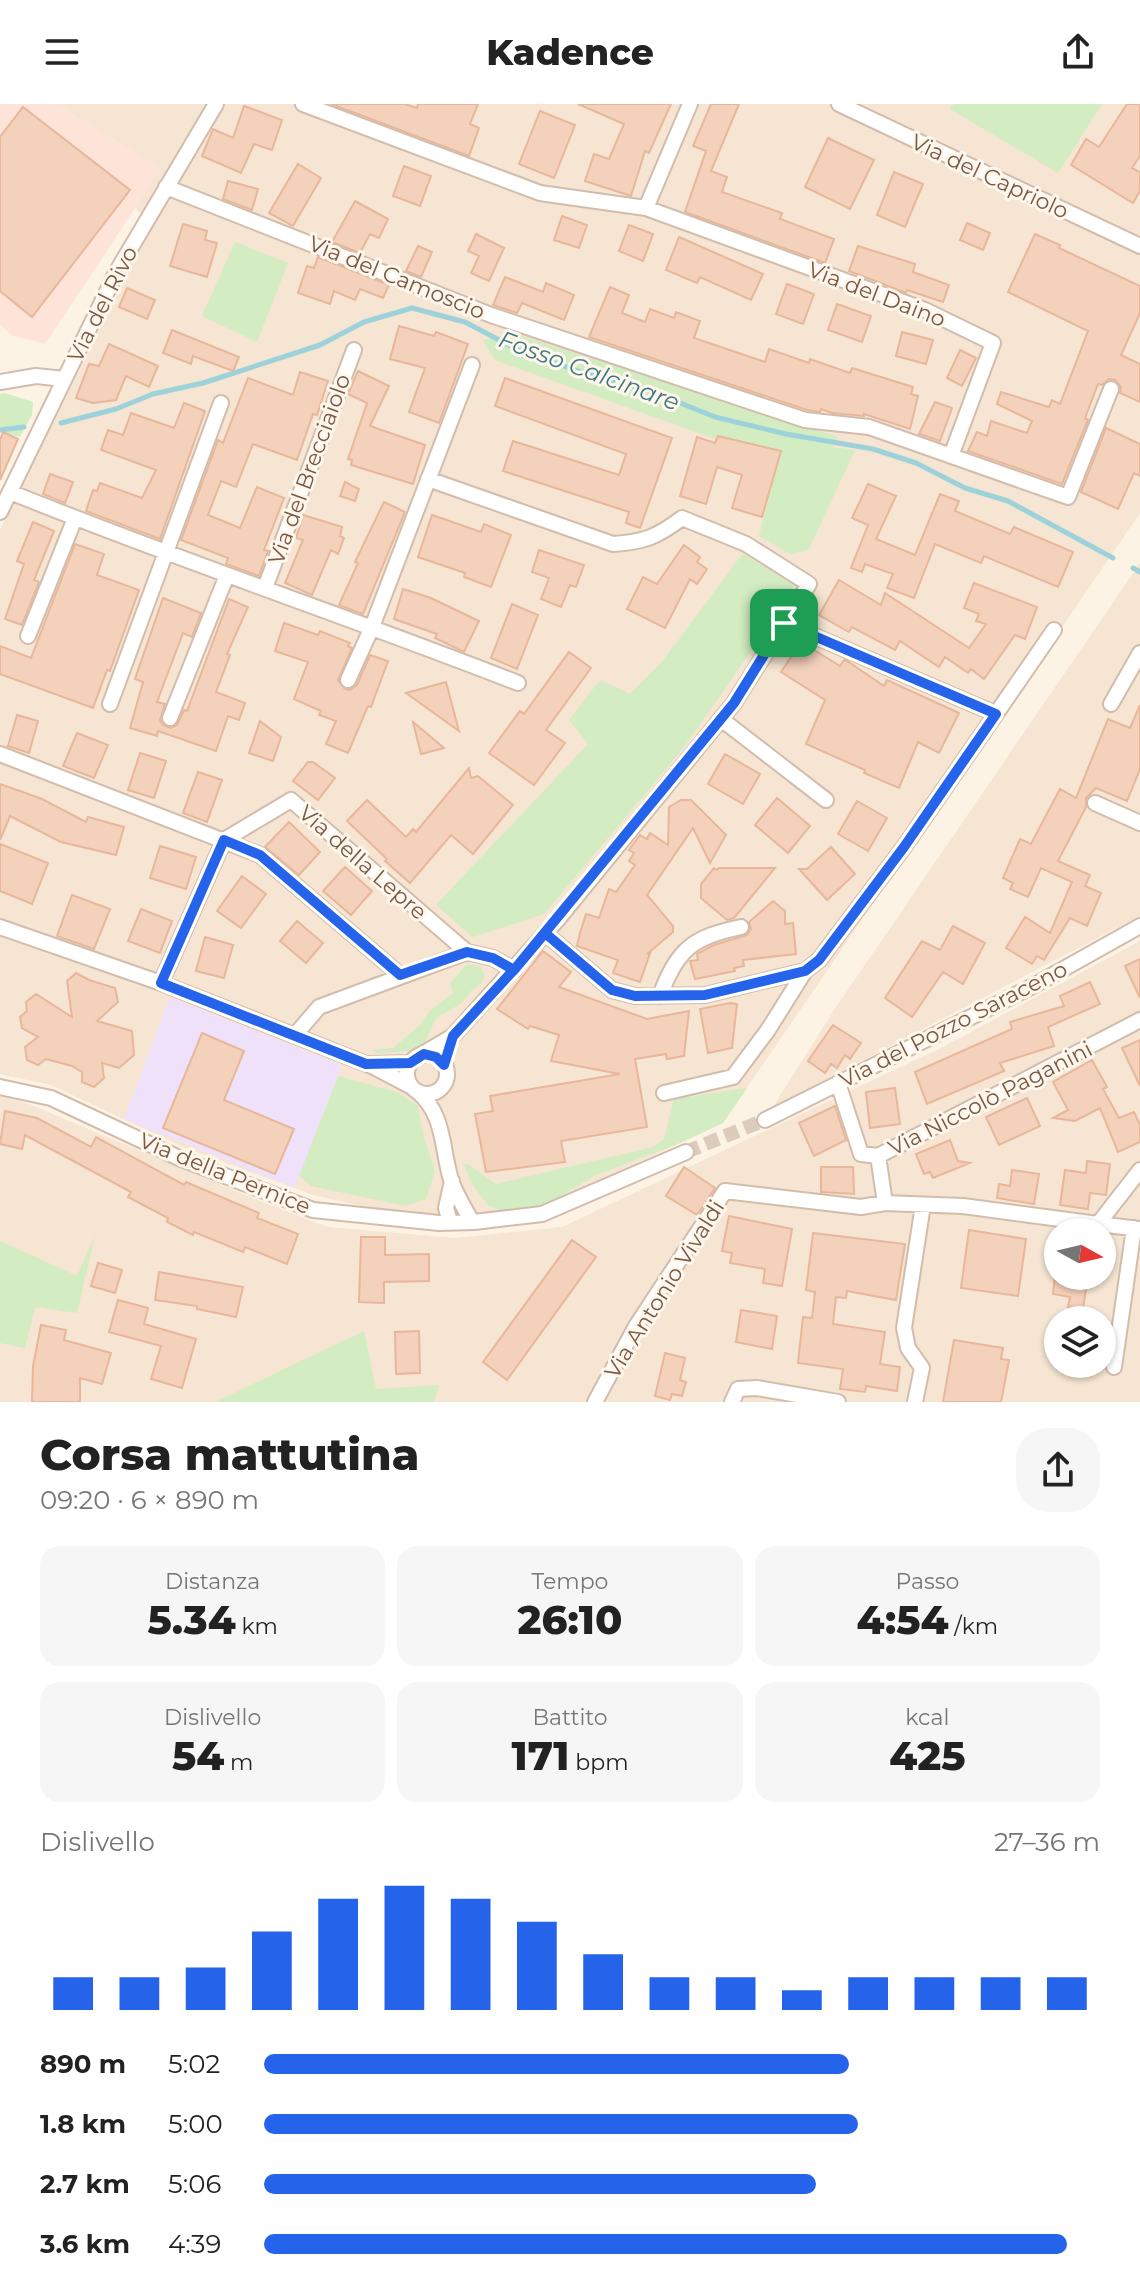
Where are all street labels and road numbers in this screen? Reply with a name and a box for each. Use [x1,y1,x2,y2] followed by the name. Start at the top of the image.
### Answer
[907,128,1073,225] street label: Via del Capriolo
[305,230,489,325] street label: Via del Camoscio
[62,242,143,367] street label: Via del Rivo
[804,256,949,333] street label: Via del Daino
[262,370,356,568] street label: Via del Brecciaiolo
[293,799,432,925] street label: Via della Lepre
[835,955,1072,1094] street label: Via del Pozzo Saraceno
[884,1035,1097,1162] street label: Via Niccolò Paganini
[135,1127,314,1220] street label: Via della Pernice
[599,1195,730,1383] street label: Via Antonio Vivaldi

